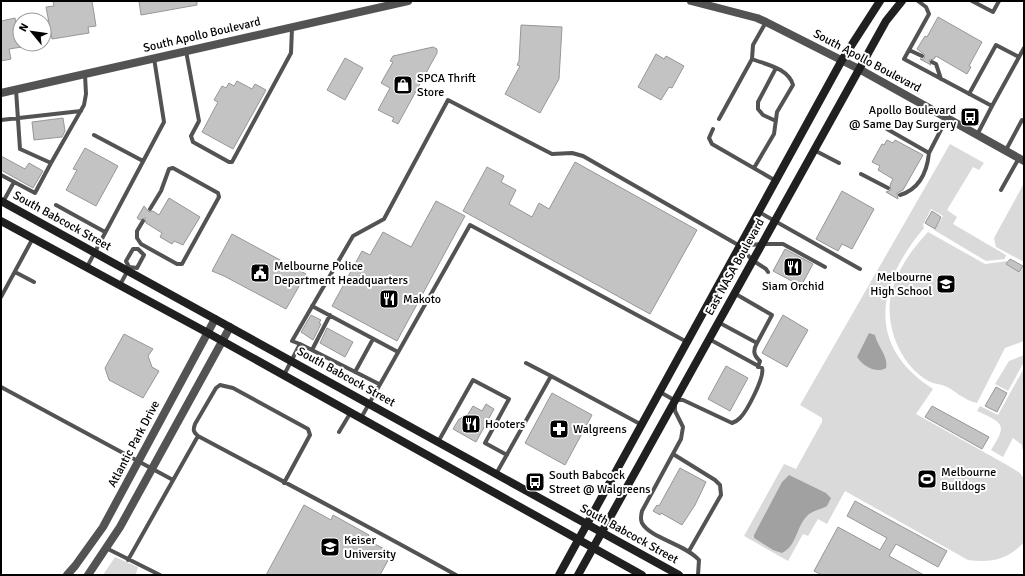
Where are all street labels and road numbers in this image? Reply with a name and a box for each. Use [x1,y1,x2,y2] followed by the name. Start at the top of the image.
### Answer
[142,14,262,56] street label: South Apollo Boulevard
[811,26,923,96] street label: South Apollo Boulevard
[10,188,114,254] street label: South Babcock Street
[702,216,768,318] street label: East NASA Boulevard
[294,344,398,410] street label: South Babcock Street
[105,398,163,490] street label: Atlantic Park Drive
[577,501,681,567] street label: South Babcock Street

